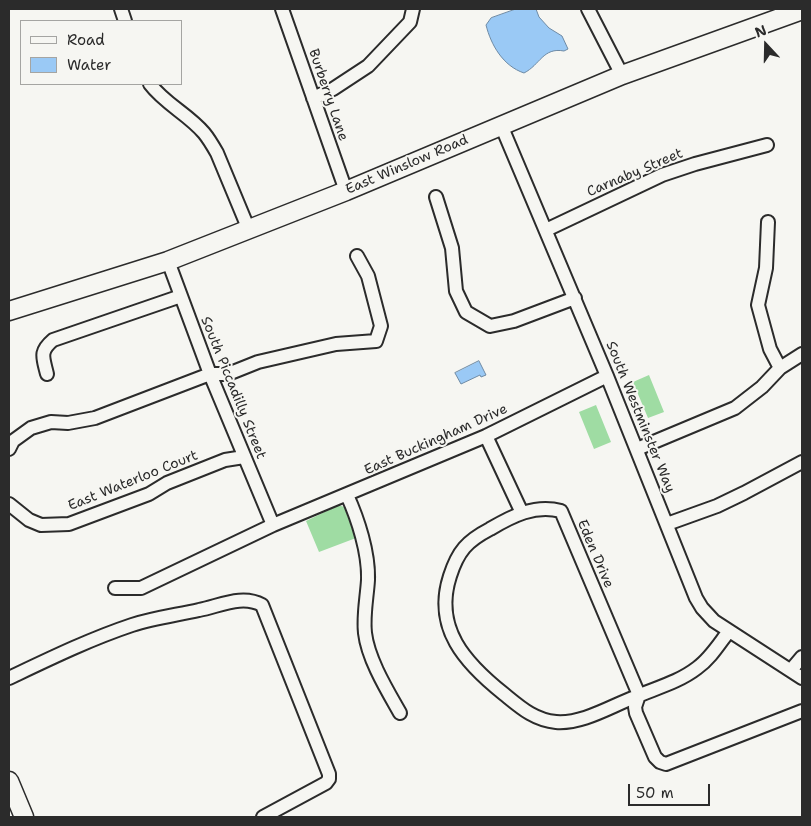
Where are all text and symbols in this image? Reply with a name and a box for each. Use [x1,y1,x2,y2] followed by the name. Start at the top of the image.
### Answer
[20,20,182,85] legend
[741,20,791,70] north arrow
[752,21,769,41] text: N
[67,30,105,50] text: Road
[304,47,352,143] street label: Burberry Lane
[67,55,111,75] text: Water
[343,132,471,198] street label: East Winslow Road
[585,145,685,201] street label: Carnaby Street
[197,314,269,462] street label: South Piccadilly Street
[602,339,678,495] street label: South Westminster Way
[362,401,510,479] street label: East Buckingham Drive
[66,447,200,515] street label: East Waterloo Court
[573,517,617,591] street label: Eden Drive
[631,774,714,806] scale bar
[636,783,674,803] text: 50 m

